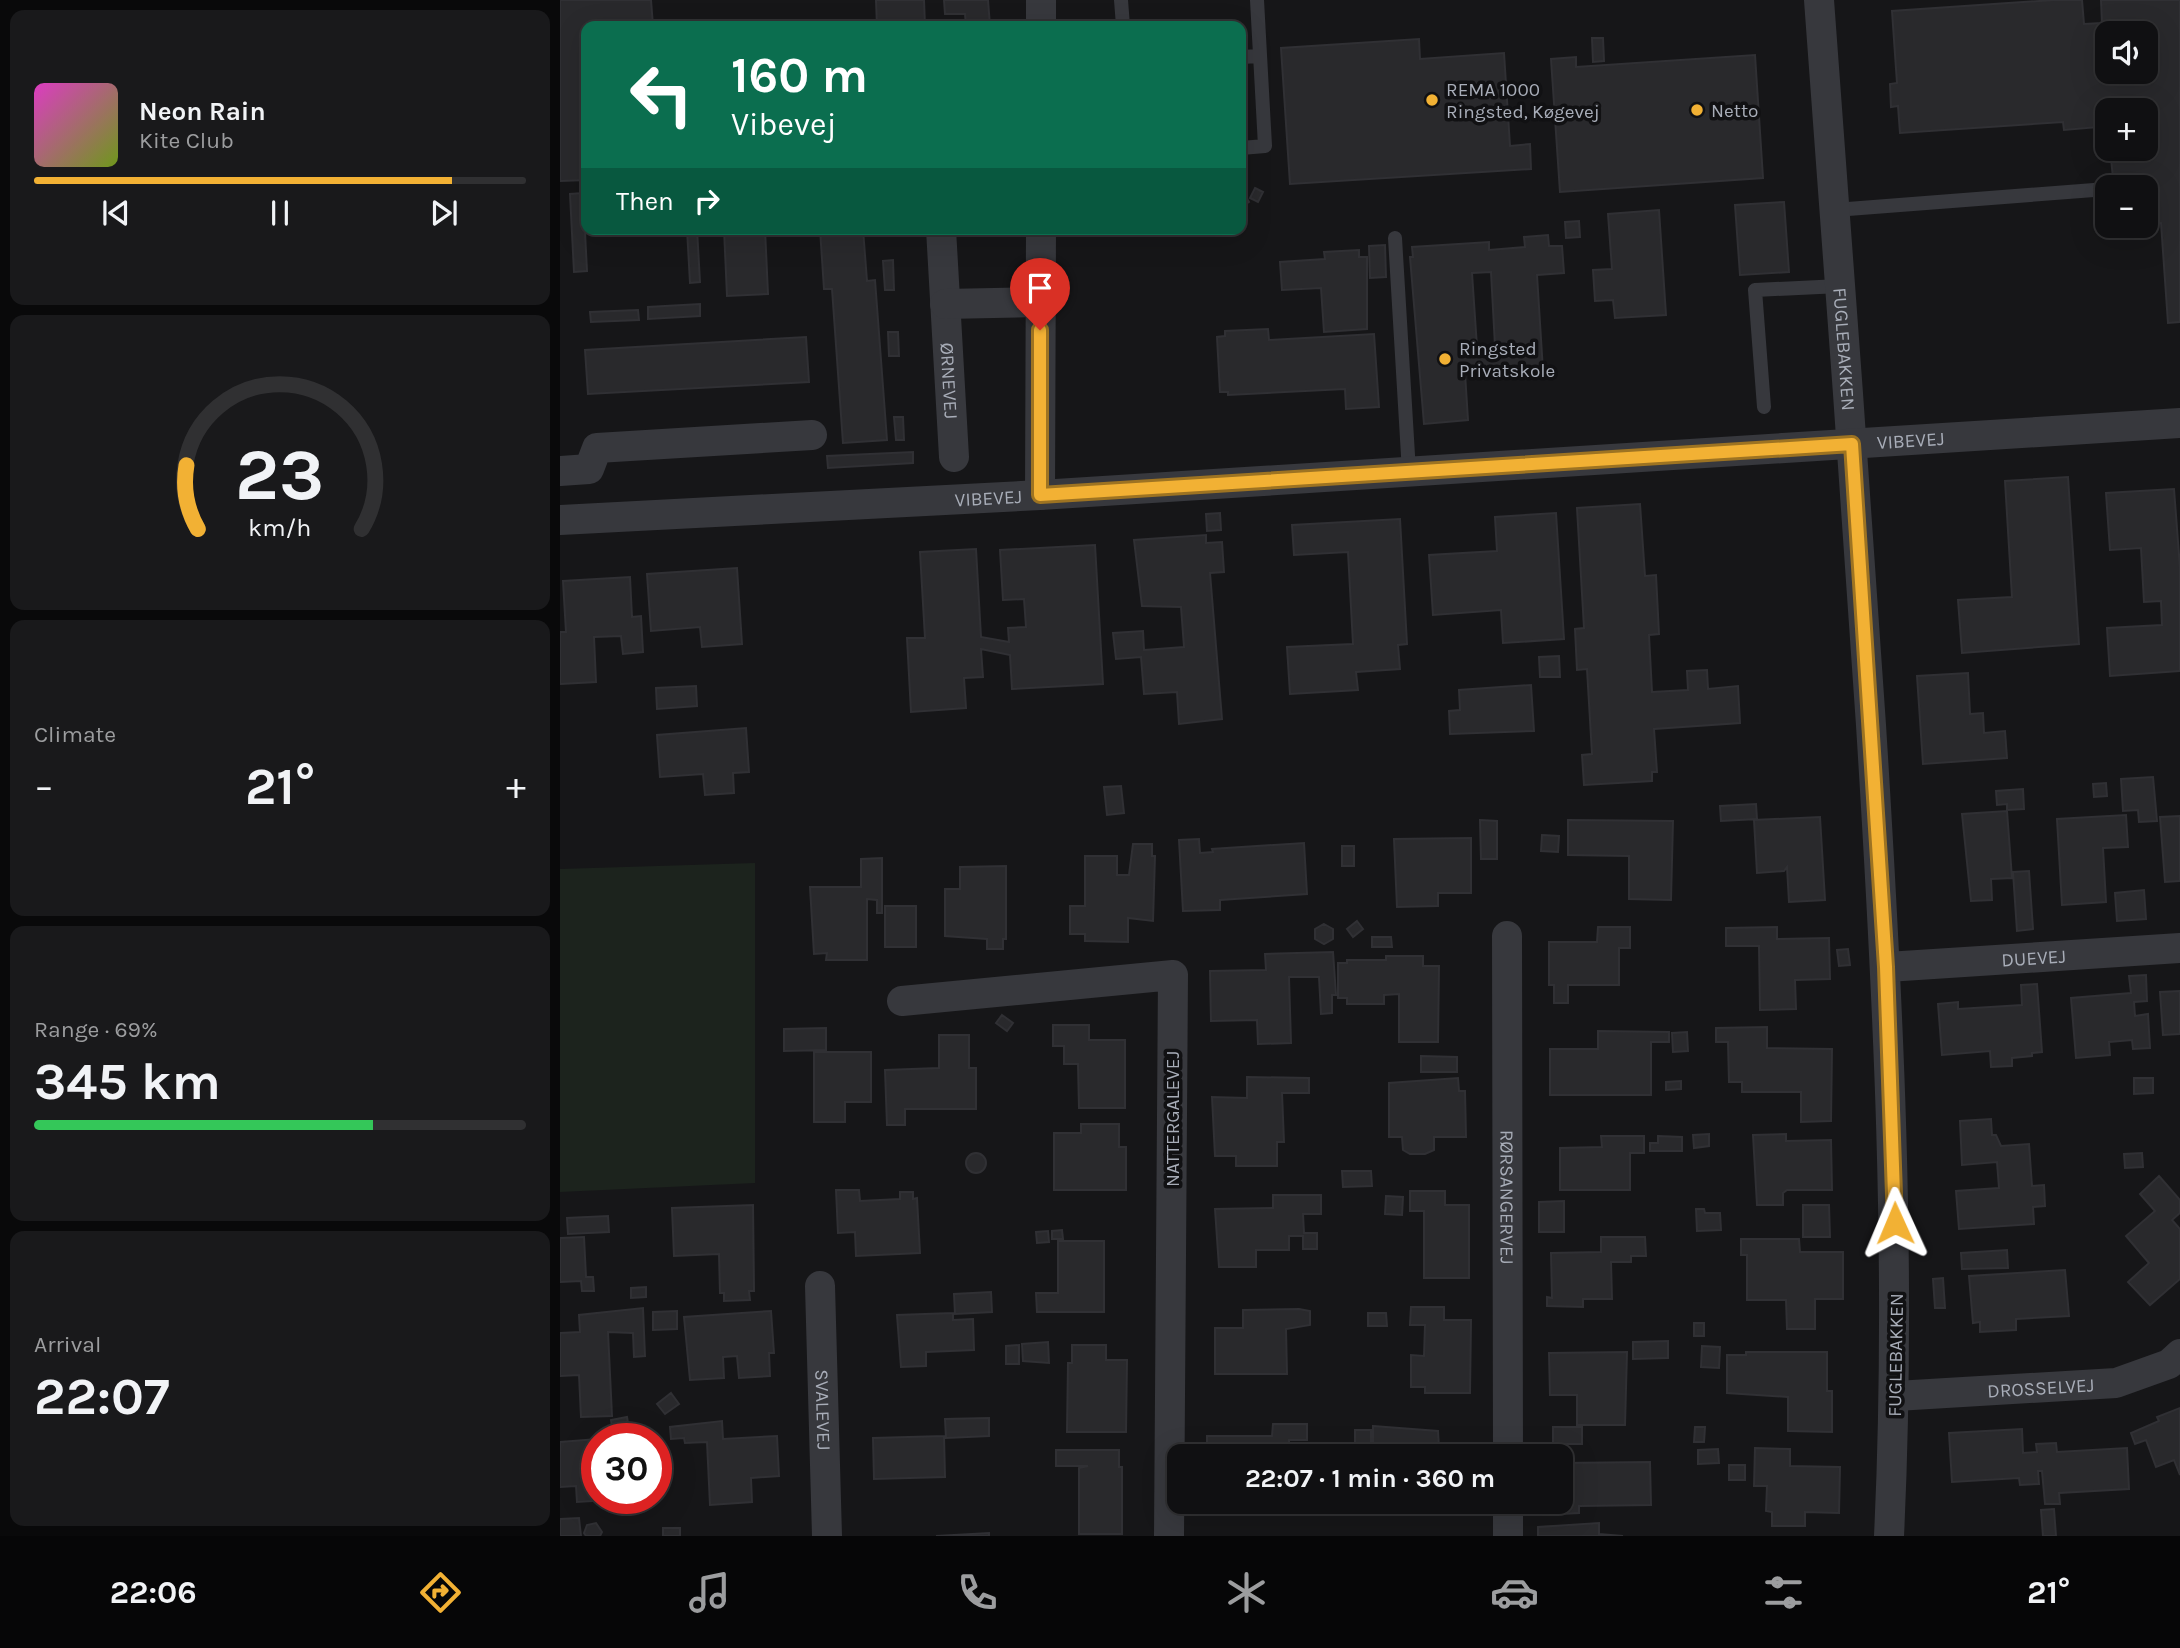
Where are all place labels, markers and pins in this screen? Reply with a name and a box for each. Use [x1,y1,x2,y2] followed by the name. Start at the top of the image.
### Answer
[1446,79,1600,123] place label: REMA 1000 Ringsted, Køgevej
[1424,92,1440,108] marker: REMA 1000 Ringsted, Køgevej
[1711,100,1758,122] place label: Netto
[1689,102,1705,118] marker: Netto
[1010,258,1070,330] pin
[1459,338,1555,382] place label: Ringsted Privatskole
[1437,351,1453,367] marker: Ringsted Privatskole

